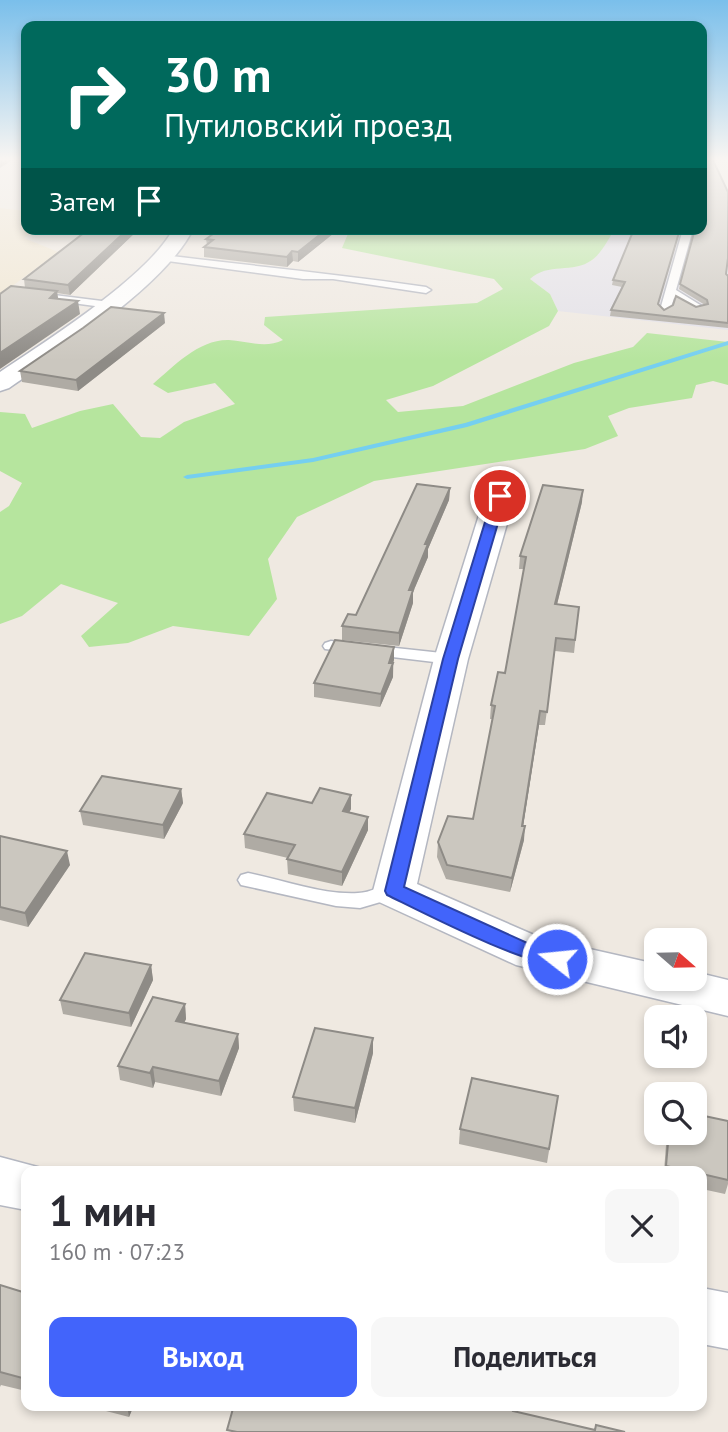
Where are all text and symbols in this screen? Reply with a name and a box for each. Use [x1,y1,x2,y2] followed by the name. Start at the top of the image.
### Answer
[164,42,271,106] text: 30 m
[49,49,140,140] icon: right
[164,104,452,146] text: Путиловский проезд
[130,182,168,220] icon: arrive
[49,185,116,218] text: Затем
[470,466,530,526] pin
[481,477,519,515] icon: arrive
[520,922,594,996] position arrow
[644,928,707,990] north arrow
[644,928,707,1145] map controls
[644,1005,707,1068] button: sound
[644,1082,707,1145] button: search
[49,1183,157,1238] text: 1 мин
[605,1189,679,1263] button: close
[49,1237,185,1266] text: 160 m · 07:23
[49,1317,357,1397] button: Выход
[371,1317,679,1397] button: Поделиться

